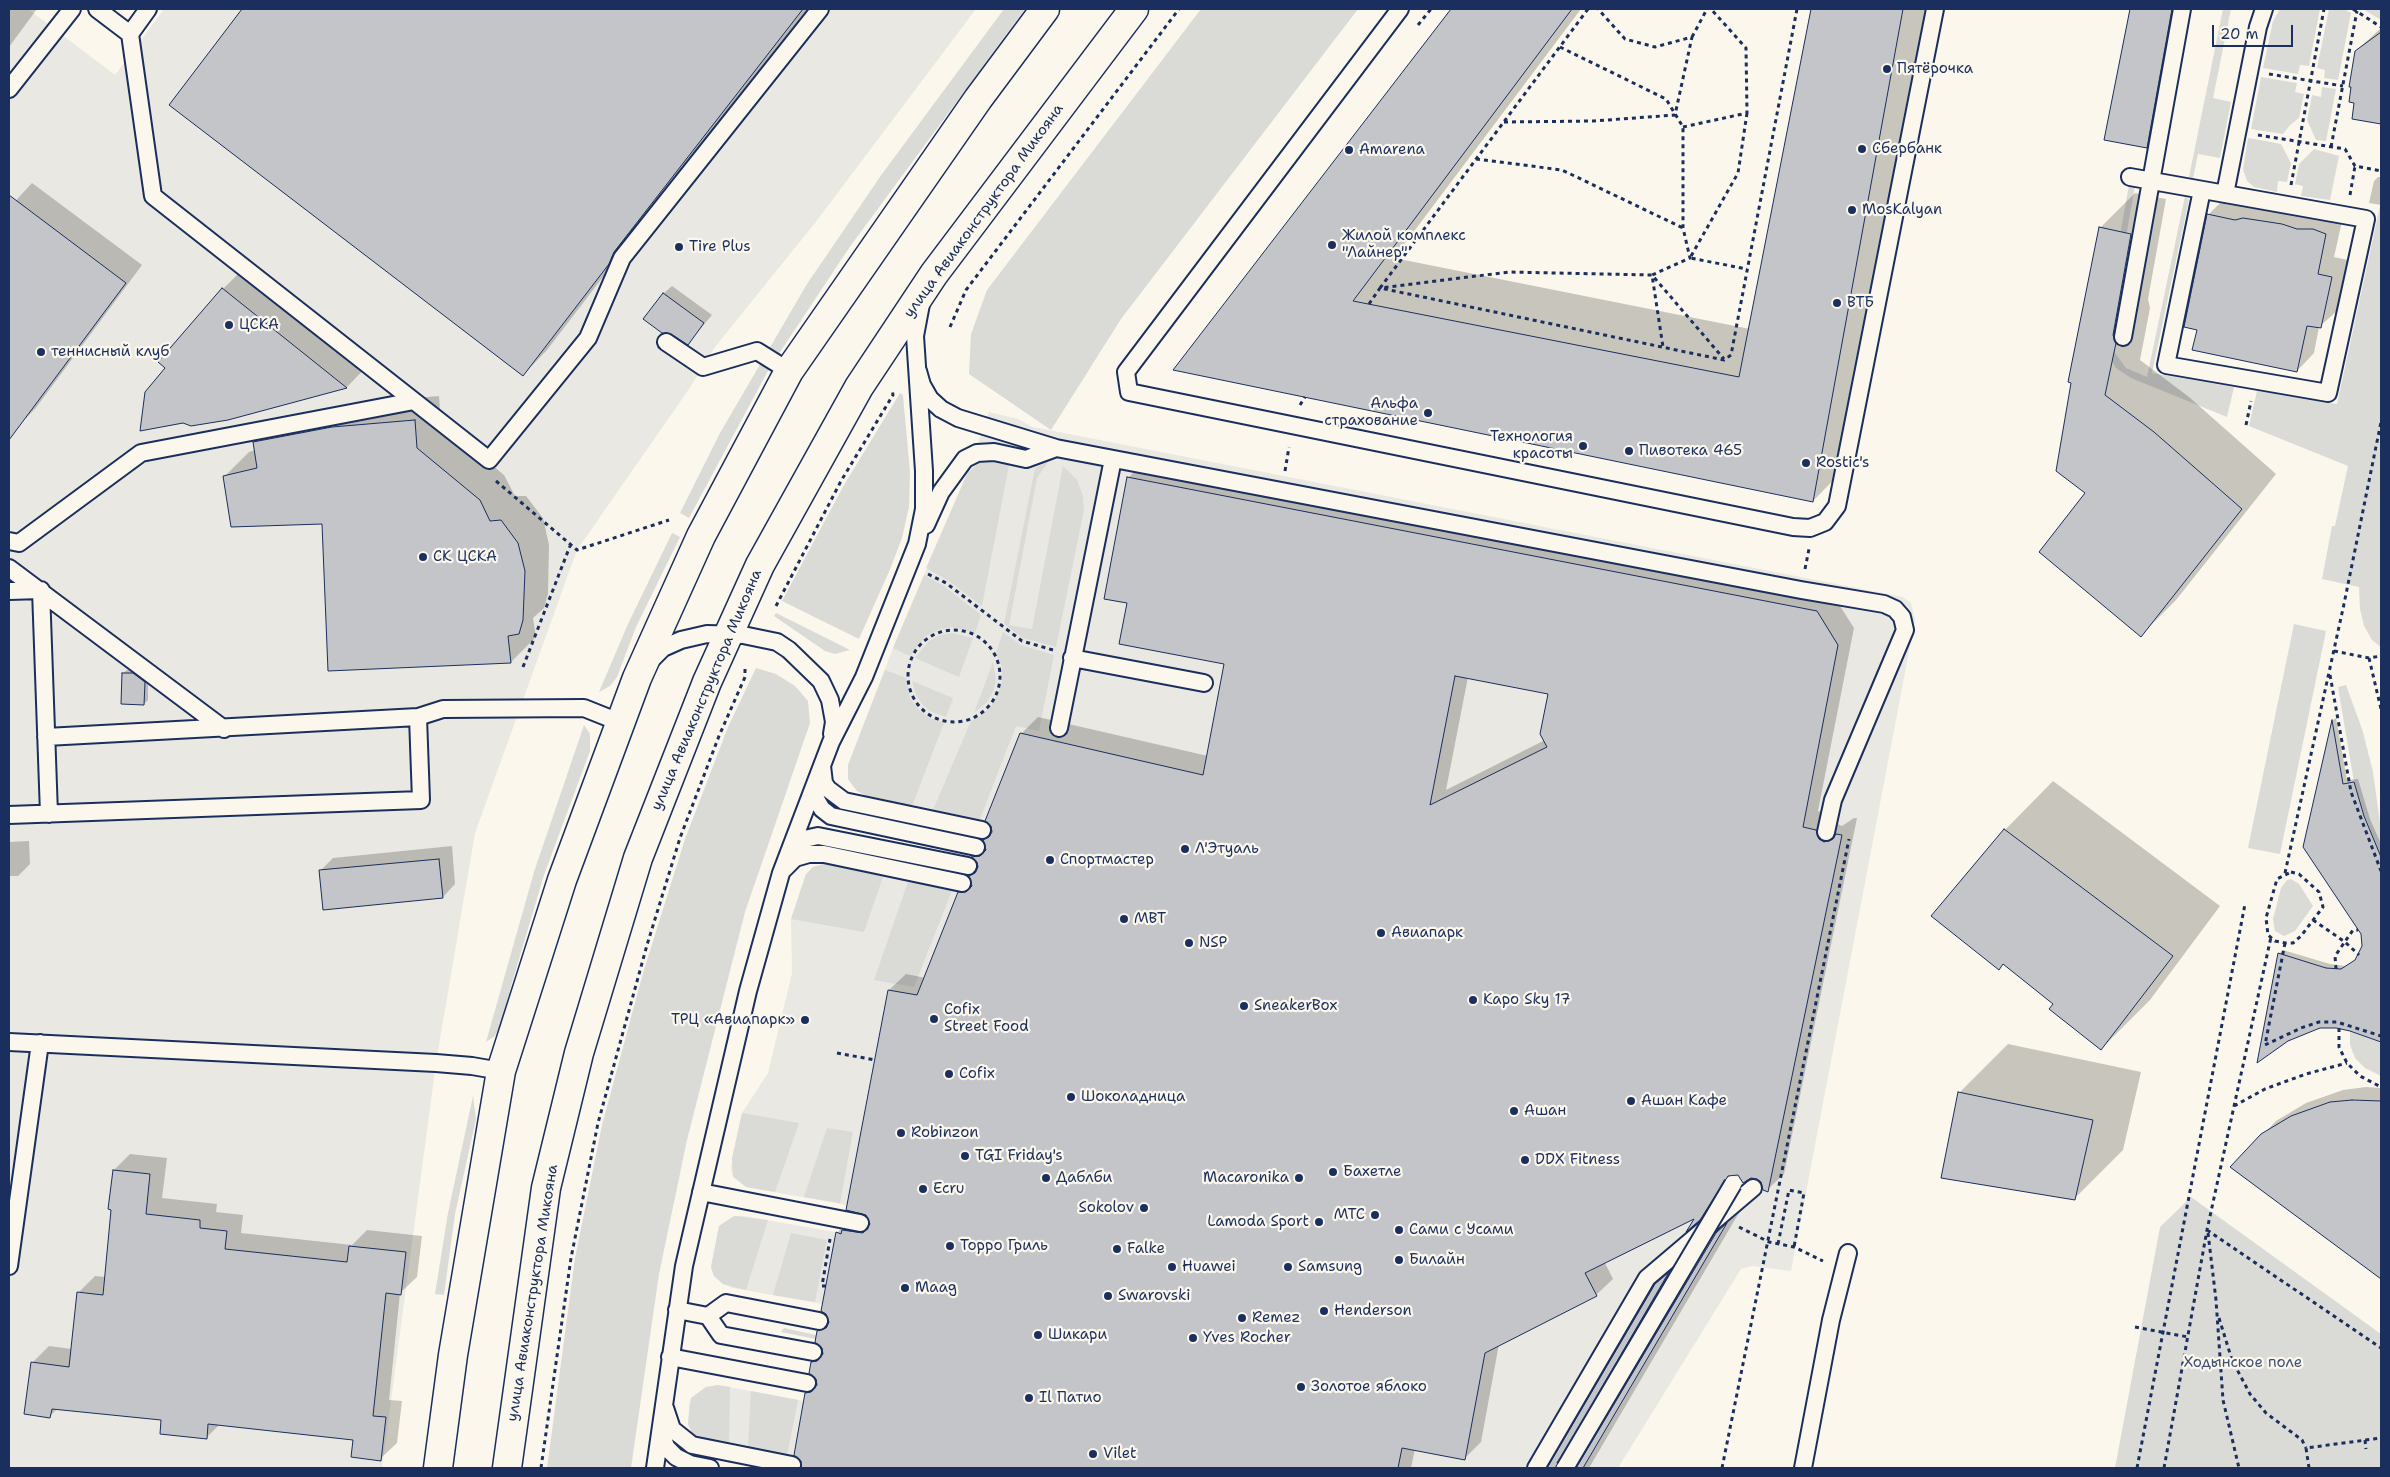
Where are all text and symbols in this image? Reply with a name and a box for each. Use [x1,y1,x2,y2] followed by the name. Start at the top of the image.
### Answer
[2215,15,2296,47] scale bar
[2220,24,2259,44] text: 20 m
[1897,60,1973,78] place label: Пятёрочка
[1881,63,1893,75] marker: Пятёрочка
[900,101,1068,321] street label: улица Авиаконструктора Микояна
[1872,140,1942,158] place label: Сбербанк
[1359,141,1425,159] place label: Amarena
[1856,143,1868,155] marker: Сбербанк
[1343,144,1355,156] marker: Amarena
[1862,201,1942,219] place label: MosKalyan
[1846,204,1858,216] marker: MosKalyan
[1342,227,1466,262] place label: Жилой комплекс "Лайнер"
[689,238,751,256] place label: Tire Plus
[1326,239,1338,251] marker: Жилой комплекс "Лайнер"
[673,241,685,253] marker: Tire Plus
[1847,294,1874,312] place label: ВТБ
[1831,297,1843,309] marker: ВТБ
[239,316,279,334] place label: ЦСКА
[223,319,235,331] marker: ЦСКА
[51,343,169,361] place label: теннисный клуб
[35,346,47,358] marker: теннисный клуб
[1324,395,1418,430] place label: Альфа страхование
[1422,407,1434,419] marker: Альфа страхование
[1490,428,1573,463] place label: Технология красоты
[1577,440,1589,452] marker: Технология красоты
[1639,442,1742,460] place label: Пивотека 465
[1623,445,1635,457] marker: Пивотека 465
[1816,454,1869,472] place label: Rostic's
[1800,457,1812,469] marker: Rostic's
[433,548,497,566] place label: СК ЦСКА
[417,551,429,563] marker: СК ЦСКА
[648,567,766,813] street label: улица Авиаконструктора Микояна
[1195,840,1259,858] place label: Л'Этуаль
[1179,843,1191,855] marker: Л'Этуаль
[1060,851,1154,869] place label: Спортмастер
[1044,854,1056,866] marker: Спортмастер
[1134,910,1166,928] place label: МВТ
[1118,913,1130,925] marker: МВТ
[1391,924,1463,942] place label: Авиапарк
[1375,927,1387,939] marker: Авиапарк
[1199,934,1227,952] place label: NSP
[1183,937,1195,949] marker: NSP
[1483,991,1571,1009] place label: Каро Sky 17
[1467,994,1479,1006] marker: Каро Sky 17
[1254,997,1337,1015] place label: SneakerBox
[1238,1000,1250,1012] marker: SneakerBox
[944,1001,1029,1036] place label: Cofix Street Food
[671,1011,795,1029] place label: ТРЦ «Авиапарк»
[928,1013,940,1025] marker: Cofix Street Food
[799,1014,811,1026] marker: ТРЦ «Авиапарк»
[959,1065,995,1083] place label: Cofix
[943,1068,955,1080] marker: Cofix
[1081,1088,1185,1106] place label: Шоколадница
[1065,1091,1077,1103] marker: Шоколадница
[1641,1092,1727,1110] place label: Ашан Кафе
[1625,1095,1637,1107] marker: Ашан Кафе
[1524,1102,1566,1120] place label: Ашан
[1508,1105,1520,1117] marker: Ашан
[911,1124,978,1142] place label: Robinzon
[895,1127,907,1139] marker: Robinzon
[975,1147,1063,1165] place label: TGI Friday's
[959,1150,971,1162] marker: TGI Friday's
[1535,1151,1620,1169] place label: DDX Fitness
[1519,1154,1531,1166] marker: DDX Fitness
[504,1163,562,1423] street label: улица Авиаконструктора Микояна
[1343,1163,1402,1181] place label: Бахетле
[1327,1166,1339,1178] marker: Бахетле
[1056,1169,1112,1187] place label: Даблби
[1203,1169,1289,1187] place label: Macaronika
[1040,1172,1052,1184] marker: Даблби
[1293,1172,1305,1184] marker: Macaronika
[933,1180,965,1198] place label: Ecru
[917,1183,929,1195] marker: Ecru
[1079,1199,1134,1217] place label: Sokolov
[1138,1202,1150,1214] marker: Sokolov
[1334,1206,1365,1224] place label: МТС
[1369,1209,1381,1221] marker: МТС
[1207,1213,1309,1231] place label: Lamoda Sport
[1313,1216,1325,1228] marker: Lamoda Sport
[1409,1221,1514,1239] place label: Сами с Усами
[1393,1224,1405,1236] marker: Сами с Усами
[960,1237,1048,1255] place label: Торро Гриль
[944,1240,956,1252] marker: Торро Гриль
[1127,1240,1165,1258] place label: Falke
[1111,1243,1123,1255] marker: Falke
[1409,1251,1465,1269] place label: Билайн
[1393,1254,1405,1266] marker: Билайн
[1182,1258,1236,1276] place label: Huawei
[1298,1258,1362,1276] place label: Samsung
[1166,1261,1178,1273] marker: Huawei
[1282,1261,1294,1273] marker: Samsung
[915,1279,957,1297] place label: Maag
[899,1282,911,1294] marker: Maag
[1118,1287,1190,1305] place label: Swarovski
[1102,1290,1114,1302] marker: Swarovski
[1334,1302,1412,1320] place label: Henderson
[1318,1305,1330,1317] marker: Henderson
[1252,1309,1300,1327] place label: Remez
[1236,1312,1248,1324] marker: Remez
[1048,1326,1107,1344] place label: Шикари
[1032,1329,1044,1341] marker: Шикари
[1203,1329,1291,1347] place label: Yves Rocher
[1187,1332,1199,1344] marker: Yves Rocher
[2184,1354,2302,1372] park label: Ходынское поле
[1311,1378,1427,1396] place label: Золотое яблоко
[1295,1381,1307,1393] marker: Золотое яблоко
[1039,1389,1101,1407] place label: Il Патио
[1023,1392,1035,1404] marker: Il Патио
[1103,1445,1137,1463] place label: Vilet
[1087,1448,1099,1460] marker: Vilet

